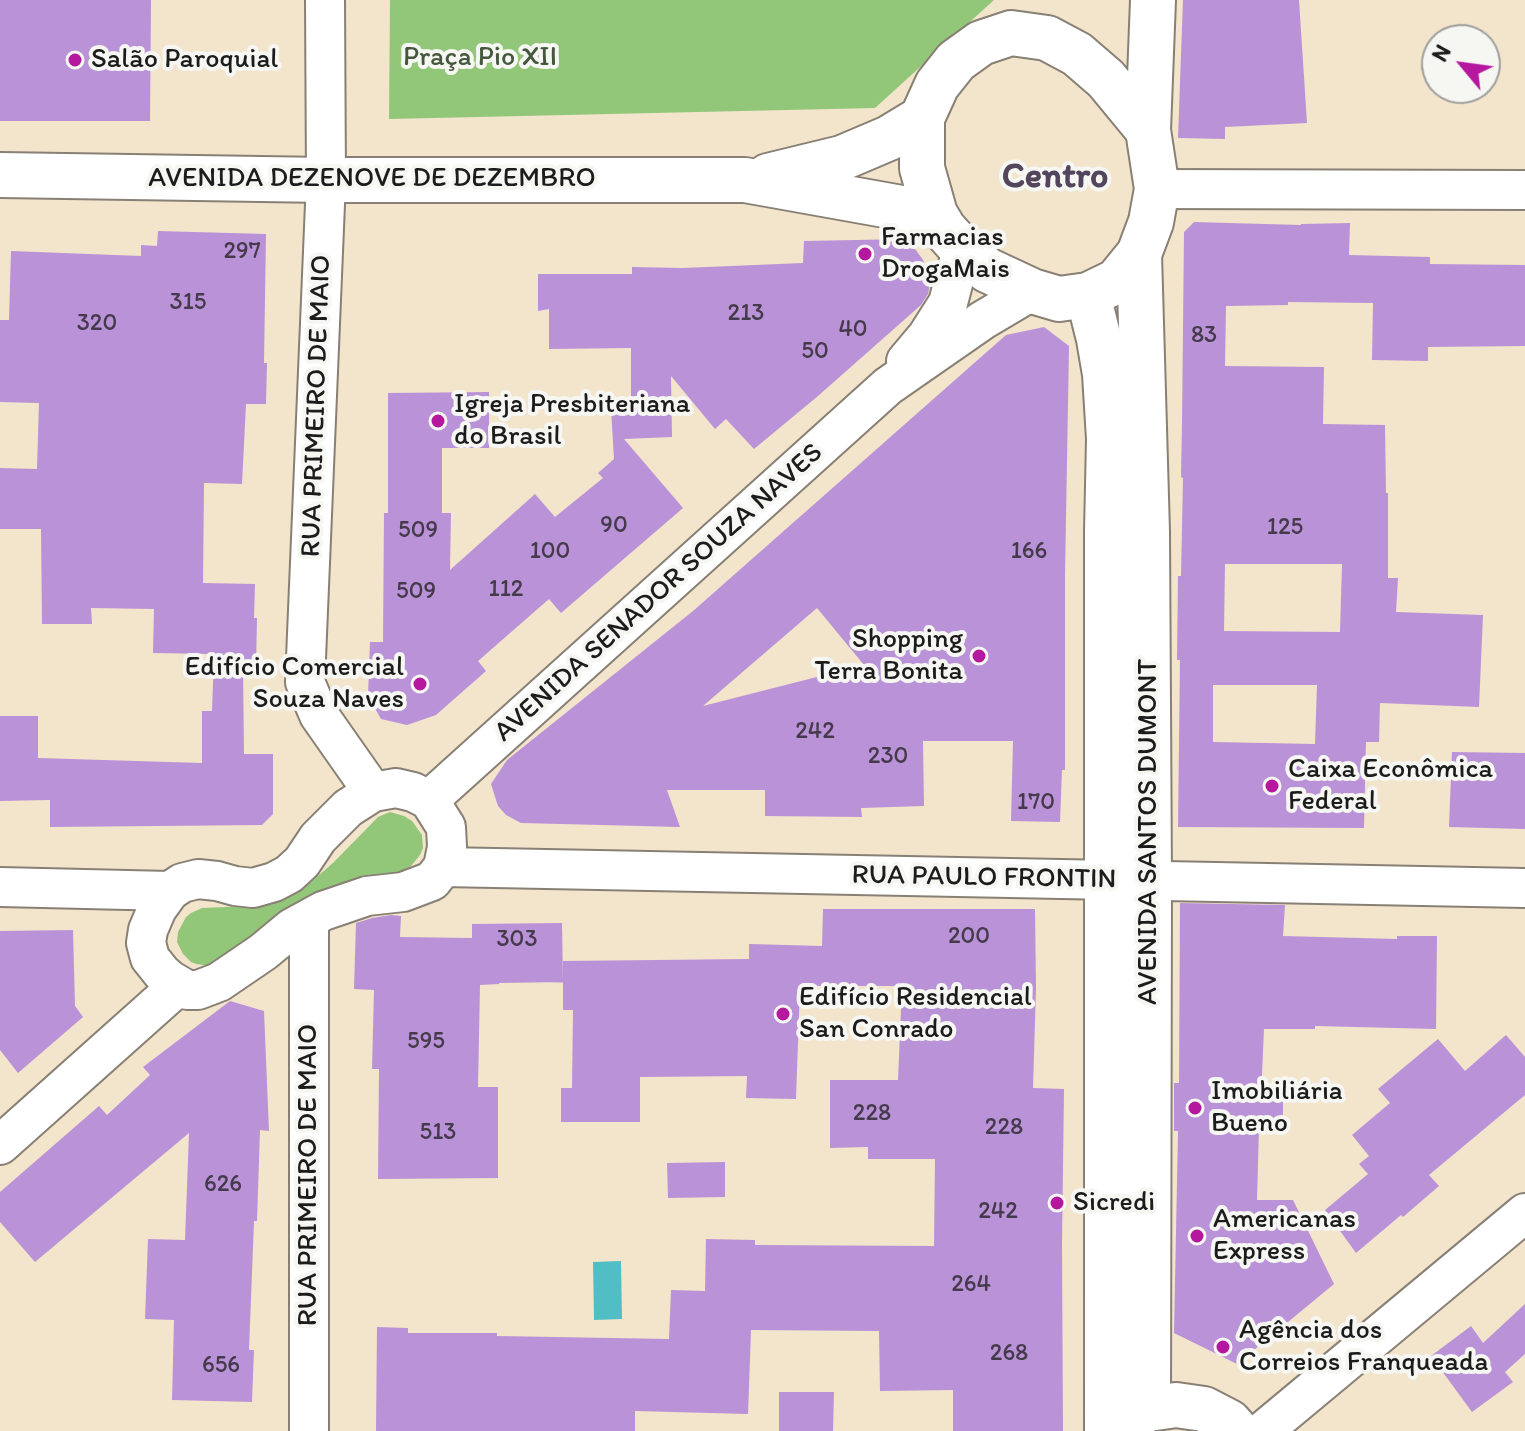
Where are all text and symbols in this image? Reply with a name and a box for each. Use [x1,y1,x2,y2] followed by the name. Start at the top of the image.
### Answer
[1421,24,1501,104] north arrow
[1426,40,1457,66] text: N
[403,41,557,75] park label: Praça Pio XII
[91,43,278,77] place label: Salão Paroquial
[66,51,84,69] marker: Salão Paroquial
[1002,156,1108,200] district label: Centro
[148,162,596,196] street label: AVENIDA DEZENOVE DE DEZEMBRO
[881,221,1010,287] place label: Farmacias DrogaMais
[223,238,261,266] house number: 297
[856,245,874,263] marker: Farmacias DrogaMais
[295,254,339,558] street label: RUA PRIMEIRO DE MAIO
[170,289,206,317] house number: 315
[728,300,764,328] house number: 213
[77,310,117,338] house number: 320
[838,316,868,344] house number: 40
[1191,322,1217,350] house number: 83
[801,338,829,366] house number: 50
[454,388,690,454] place label: Igreja Presbiteriana do Brasil
[429,412,447,430] marker: Igreja Presbiteriana do Brasil
[488,436,830,750] street label: AVENIDA SENADOR SOUZA NAVES
[600,512,628,540] house number: 90
[1267,514,1303,542] house number: 125
[398,517,438,545] house number: 509
[530,538,570,566] house number: 100
[1011,538,1047,566] house number: 166
[489,576,523,604] house number: 112
[396,578,436,606] house number: 509
[815,623,963,689] place label: Shopping Terra Bonita
[970,647,988,665] marker: Shopping Terra Bonita
[185,651,404,717] place label: Edifício Comercial Souza Naves
[1132,659,1166,1005] street label: AVENIDA SANTOS DUMONT
[411,675,429,693] marker: Edifício Comercial Souza Naves
[795,718,835,746] house number: 242
[868,743,908,771] house number: 230
[1288,753,1493,819] place label: Caixa Econômica Federal
[1263,777,1281,795] marker: Caixa Econômica Federal
[1017,789,1055,817] house number: 170
[851,859,1117,897] street label: RUA PAULO FRONTIN
[948,923,990,951] house number: 200
[497,926,537,954] house number: 303
[799,981,1032,1047] place label: Edifício Residencial San Conrado
[774,1005,792,1023] marker: Edifício Residencial San Conrado
[292,1024,326,1326] street label: RUA PRIMEIRO DE MAIO
[407,1028,445,1056] house number: 595
[1211,1075,1343,1141] place label: Imobiliária Bueno
[1186,1099,1204,1117] marker: Imobiliária Bueno
[853,1100,891,1128] house number: 228
[985,1114,1023,1142] house number: 228
[420,1119,456,1147] house number: 513
[204,1171,242,1199] house number: 626
[1073,1186,1155,1220] place label: Sicredi
[1048,1194,1066,1212] marker: Sicredi
[978,1198,1018,1226] house number: 242
[1213,1203,1356,1269] place label: Americanas Express
[1188,1227,1206,1245] marker: Americanas Express
[951,1271,991,1299] house number: 264
[1239,1314,1488,1380] place label: Agência dos Correios Franqueada
[1214,1338,1232,1356] marker: Agência dos Correios Franqueada
[990,1340,1028,1368] house number: 268
[202,1352,240,1380] house number: 656

